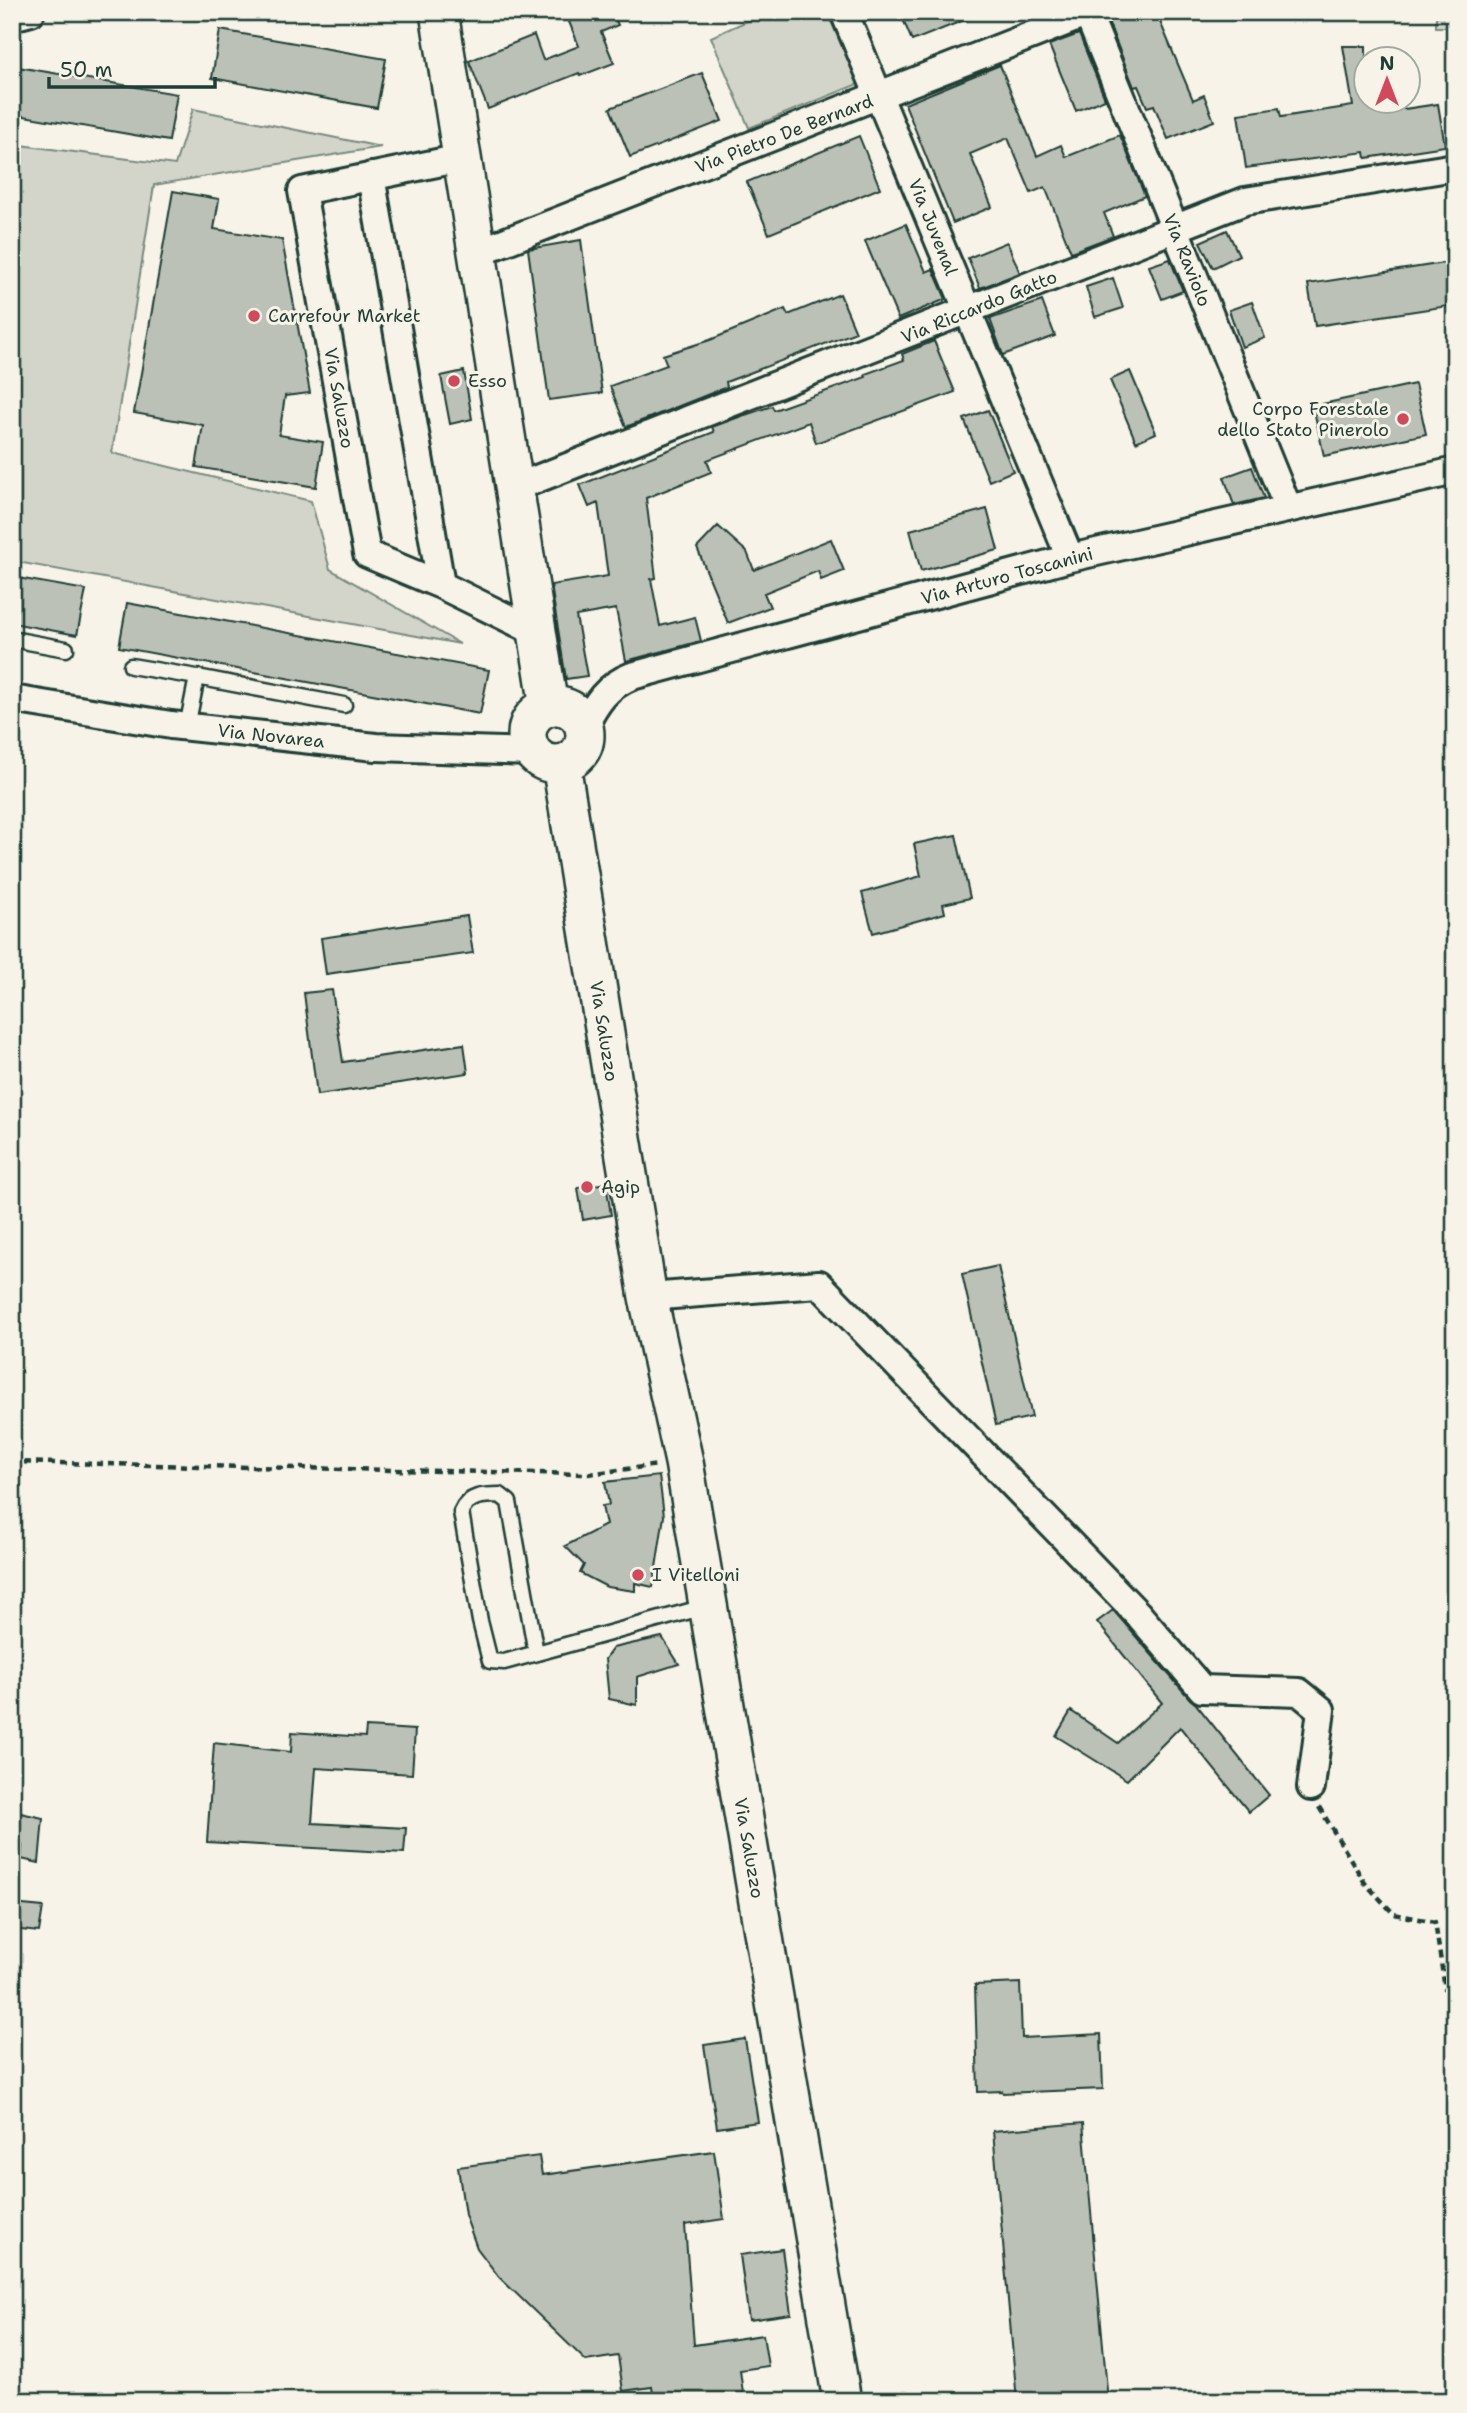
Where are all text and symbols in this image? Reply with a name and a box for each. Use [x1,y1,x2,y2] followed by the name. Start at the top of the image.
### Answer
[49,46,215,90] scale bar
[1352,46,1422,116] north arrow
[1379,51,1395,76] text: N
[60,56,113,84] text: 50 m
[692,89,876,179] street label: Via Pietro De Bernard
[903,175,963,279] street label: Via Juvenal
[1157,210,1217,310] street label: Via Raviolo
[898,265,1060,349] street label: Via Riccardo Gatto
[268,304,421,328] place label: Carrefour Market
[246,308,262,324] marker: Carrefour Market
[318,346,360,450] street label: Via Saluzzo
[468,369,507,393] place label: Esso
[446,373,462,389] marker: Esso
[1217,397,1389,442] place label: Corpo Forestale dello Stato Pinerolo
[1395,411,1411,427] marker: Corpo Forestale dello Stato Pinerolo
[918,541,1096,611] street label: Via Arturo Toscanini
[216,718,326,754] street label: Via Novarea
[584,979,624,1083] street label: Via Saluzzo
[601,1175,640,1199] place label: Agip
[579,1179,595,1195] marker: Agip
[652,1563,740,1587] place label: I Vitelloni
[630,1567,646,1583] marker: I Vitelloni
[728,1796,770,1900] street label: Via Saluzzo

